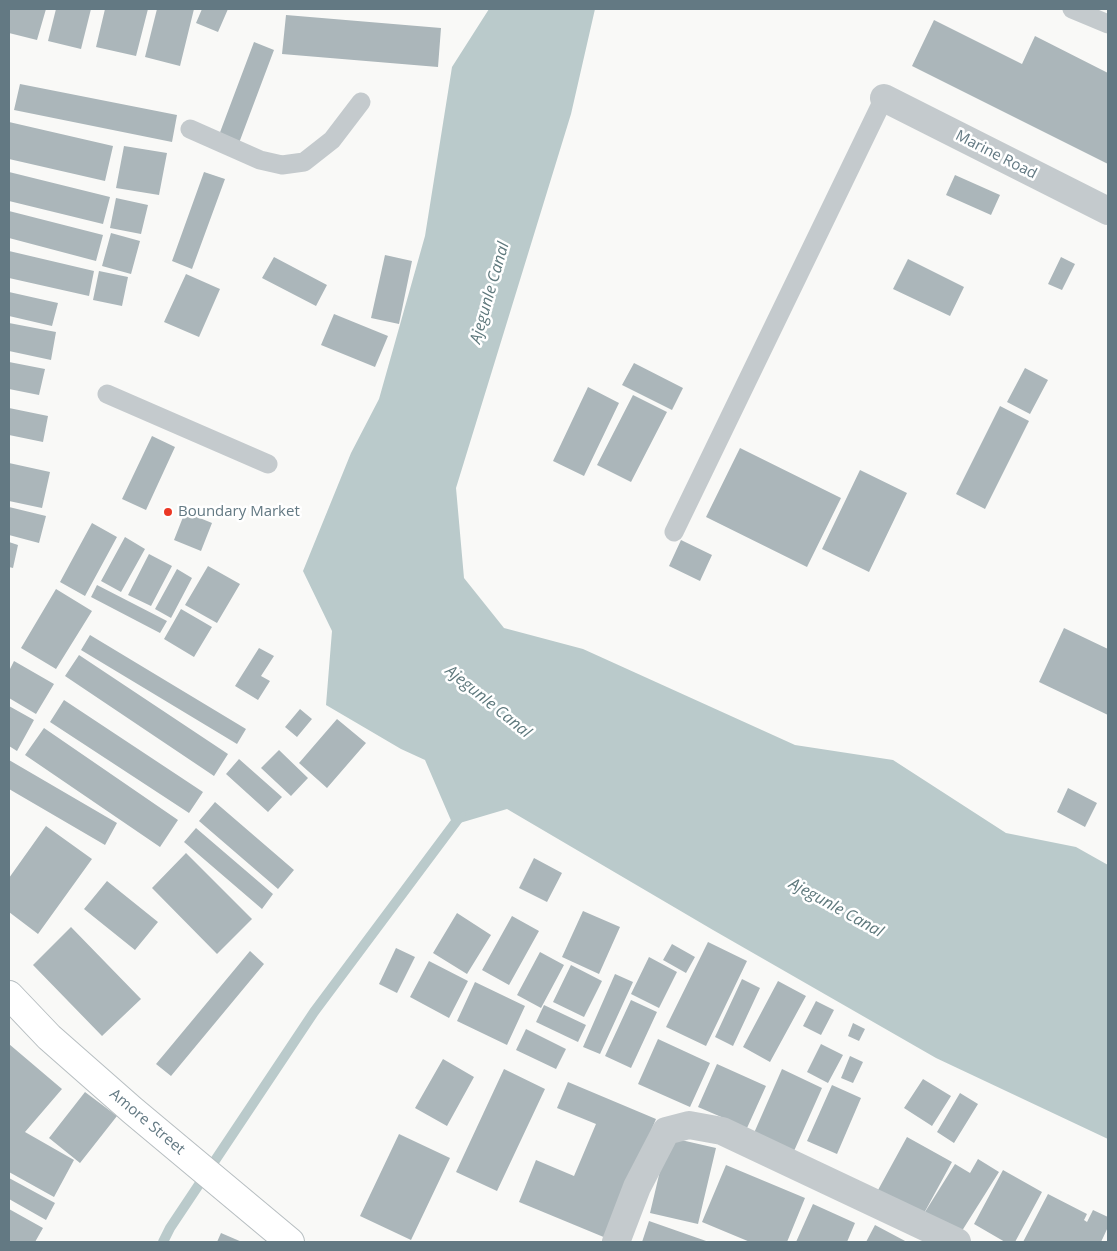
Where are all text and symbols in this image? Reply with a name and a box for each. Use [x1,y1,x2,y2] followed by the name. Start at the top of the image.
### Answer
[952,127,1040,183] street label: Marine Road
[466,240,514,346] water label: Ajegunle Canal
[178,503,300,521] place label: Boundary Market
[162,506,174,518] marker: Boundary Market
[441,662,535,742] water label: Ajegunle Canal
[786,874,886,942] water label: Ajegunle Canal
[106,1085,188,1159] street label: Amore Street

